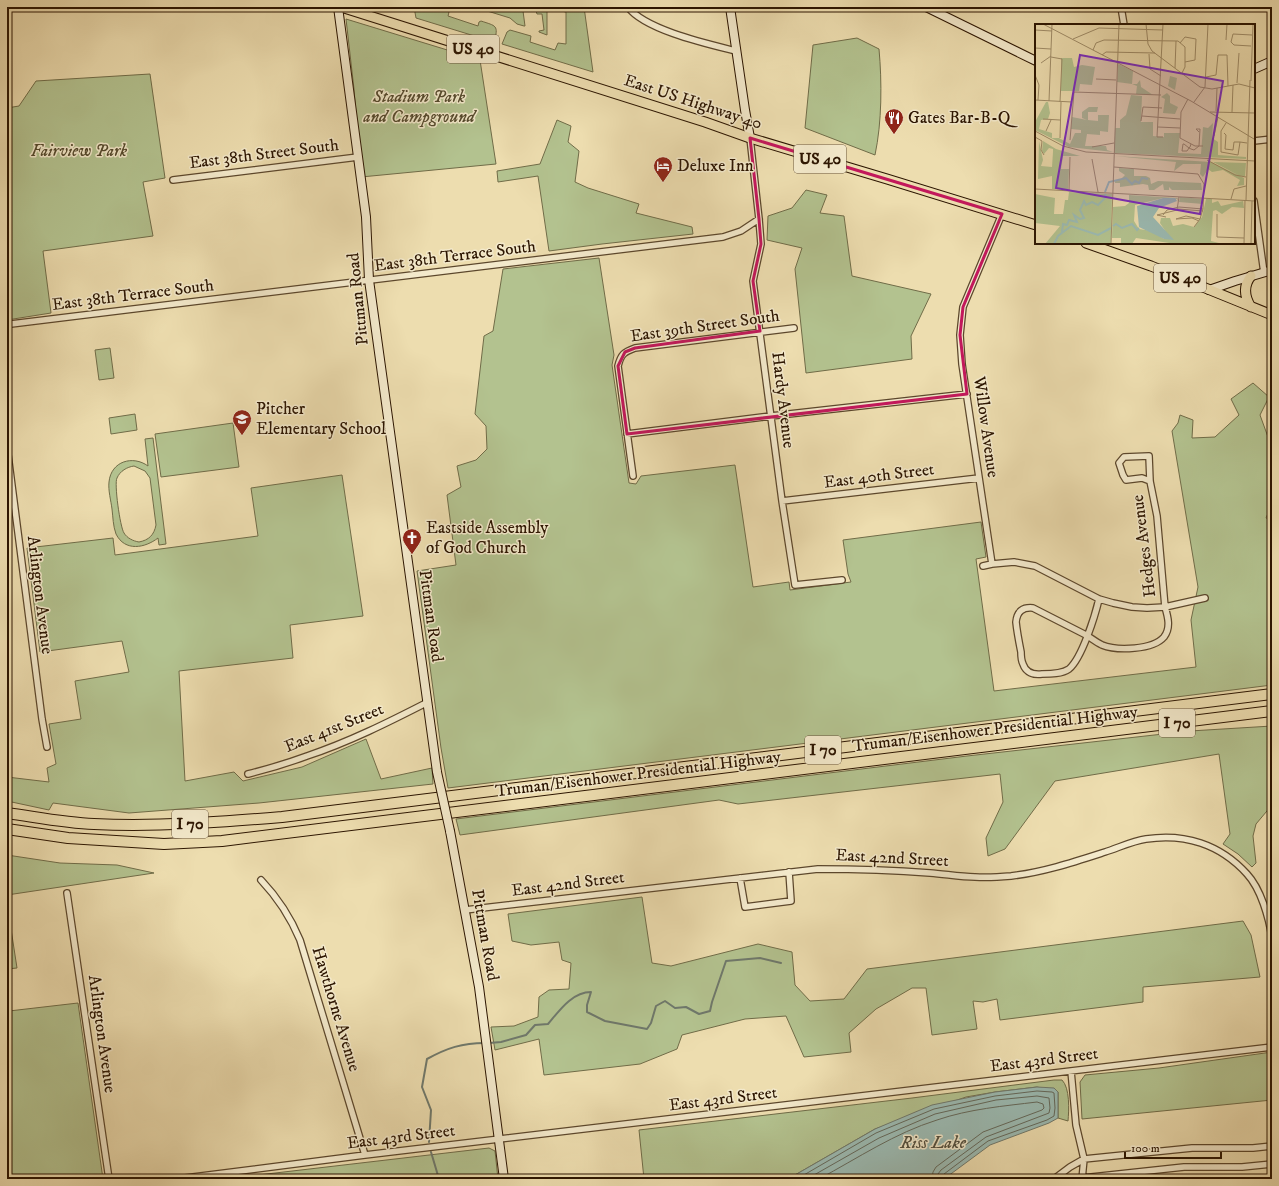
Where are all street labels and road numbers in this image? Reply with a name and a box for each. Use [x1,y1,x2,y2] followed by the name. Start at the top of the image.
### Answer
[447,35,499,63] road number: US 40
[621,69,765,135] street label: East US Highway 40
[188,134,340,174] street label: East 38th Street South
[794,145,846,173] road number: US 40
[373,235,537,277] street label: East 38th Terrace South
[342,251,374,346] street label: Pittman Road
[1154,264,1206,292] road number: US 40
[51,274,215,316] street label: East 38th Terrace South
[629,305,781,347] street label: East 39th Street South
[766,351,800,449] street label: Hardy Avenue
[968,374,1004,479] street label: Willow Avenue
[822,458,936,494] street label: East 40th Street
[1127,493,1161,599] street label: Hedges Avenue
[22,535,58,655] street label: Arlington Avenue
[414,569,448,664] street label: Pittman Road
[281,698,387,758] street label: East 41st Street
[851,700,1140,757] street label: Truman/Eisenhower Presidential Highway
[1159,709,1195,737] road number: I 70
[805,736,841,764] road number: I 70
[494,745,783,802] street label: Truman/Eisenhower Presidential Highway
[172,810,208,838] road number: I 70
[835,844,950,872] street label: East 42nd Street
[510,866,626,902] street label: East 42nd Street
[466,887,504,983] street label: Pittman Road
[307,944,365,1074] street label: Hawthorne Avenue
[83,974,121,1094] street label: Arlington Avenue
[989,1042,1100,1078] street label: East 43rd Street
[668,1081,779,1117] street label: East 43rd Street
[346,1119,457,1155] street label: East 43rd Street

